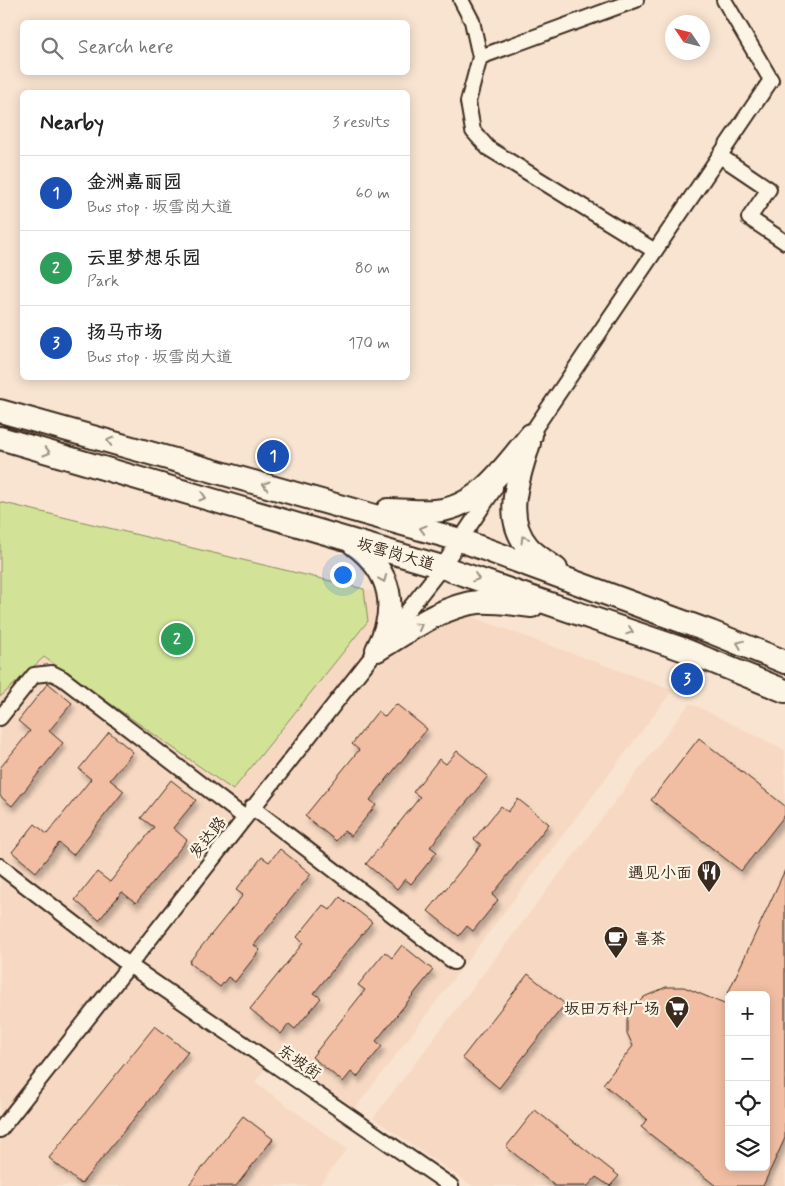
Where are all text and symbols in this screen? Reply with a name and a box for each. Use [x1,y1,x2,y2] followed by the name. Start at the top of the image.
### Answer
[665,15,710,60] north arrow
[20,20,410,75] search box
[38,34,66,62] icon: search
[78,35,174,60] text: Search here
[40,109,104,137] text: Nearby
[332,112,390,133] text: 3 results
[87,170,182,195] text: 金洲嘉丽园
[52,183,60,204] text: 1
[356,183,390,204] text: 60 m
[87,197,232,218] text: Bus stop · 坂雪岗大道
[87,246,201,271] text: 云里梦想乐园
[52,258,60,279] text: 2
[355,258,390,279] text: 80 m
[87,271,119,292] text: Park
[87,320,163,345] text: 扬马市场
[52,333,60,354] text: 3
[348,333,390,354] text: 170 m
[87,347,232,368] text: Bus stop · 坂雪岗大道
[106,437,114,447] one-way arrow
[257,437,289,475] pin: 1
[42,446,50,456] one-way arrow
[263,481,271,491] one-way arrow
[198,492,207,502] one-way arrow
[418,524,427,535] one-way arrow
[354,533,437,576] street label: 坂雪岗大道
[520,536,530,545] one-way arrow
[330,562,356,588] your location
[471,573,480,583] one-way arrow
[377,574,388,583] one-way arrow
[161,620,193,658] pin: 2
[414,622,423,632] one-way arrow
[625,625,634,635] one-way arrow
[736,640,745,650] one-way arrow
[671,660,703,698] pin: 3
[185,813,231,863] street label: 发达路
[696,859,722,893] restaurant icon: 遇见小面
[628,863,692,884] place label: 遇见小面
[603,925,629,959] cafe icon: 喜茶
[634,929,666,950] place label: 喜茶
[725,991,770,1171] map controls
[725,991,770,1036] button: +
[664,995,690,1029] supermarket icon: 坂田万科广场
[564,999,660,1020] place label: 坂田万科广场
[725,1036,770,1081] button: −
[273,1040,325,1084] street label: 东坡街
[725,1081,770,1126] button: locate
[725,1126,770,1171] button: layers

